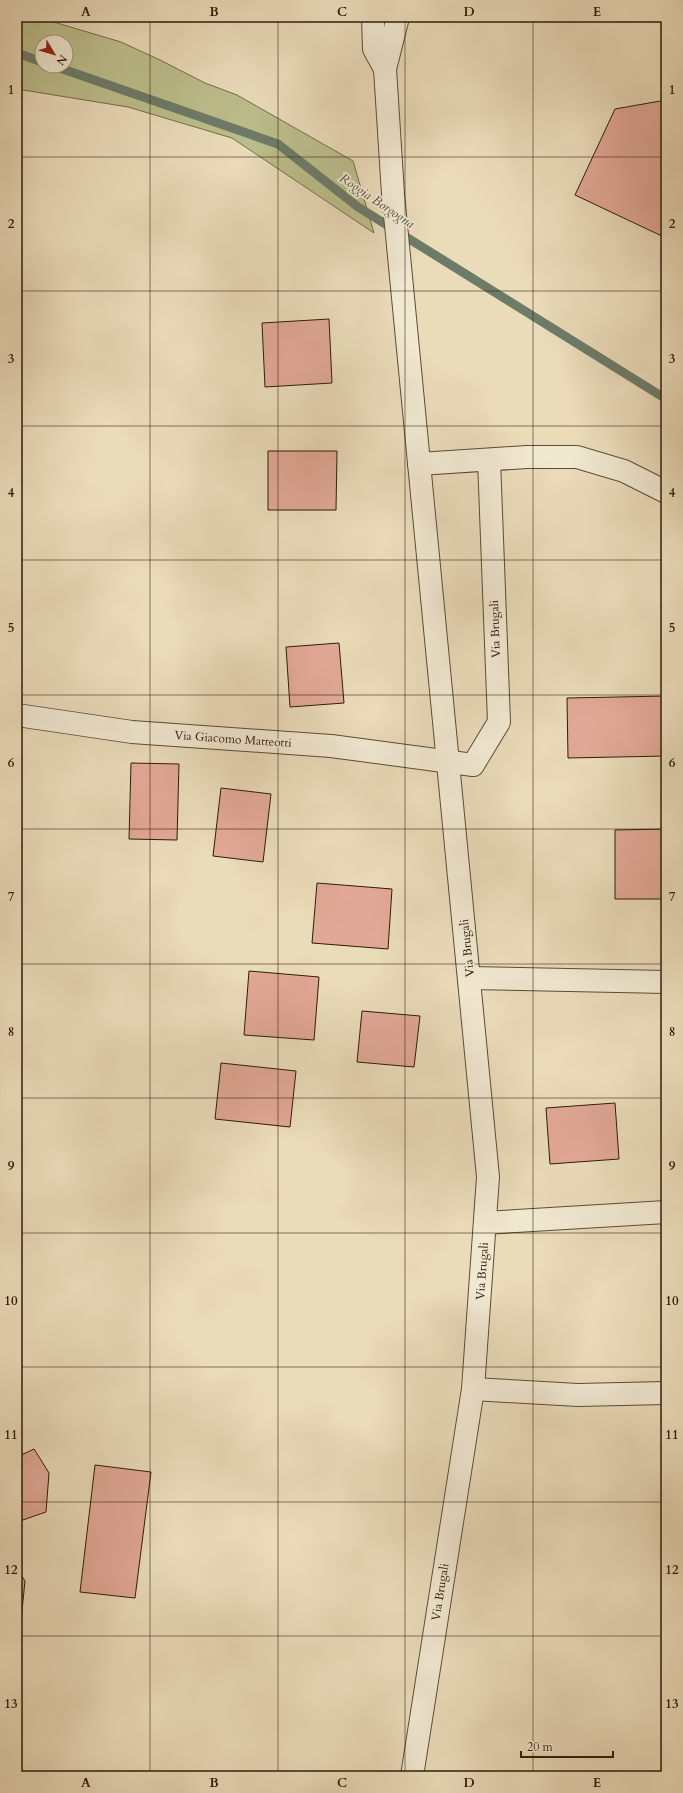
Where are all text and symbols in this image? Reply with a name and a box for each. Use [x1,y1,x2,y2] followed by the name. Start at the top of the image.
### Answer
[81,3,91,21] text: A
[209,3,219,21] text: B
[337,3,347,21] text: C
[463,3,475,21] text: D
[593,3,601,21] text: E
[34,34,74,74] north arrow
[52,51,70,69] text: N
[8,81,14,99] text: 1
[669,81,675,99] text: 1
[336,169,418,233] water label: Roggia Borgogna
[8,215,15,233] text: 2
[669,215,676,233] text: 2
[8,350,15,368] text: 3
[669,350,676,368] text: 3
[8,484,15,502] text: 4
[669,484,676,502] text: 4
[486,599,504,658] street label: Via Brugali
[8,619,14,637] text: 5
[669,619,675,637] text: 5
[174,727,293,751] street label: Via Giacomo Matteotti
[8,754,15,772] text: 6
[669,754,676,772] text: 6
[8,888,15,906] text: 7
[669,888,676,906] text: 7
[456,918,478,978] street label: Via Brugali
[8,1023,14,1041] text: 8
[669,1023,675,1041] text: 8
[8,1157,15,1175] text: 9
[669,1157,676,1175] text: 9
[472,1241,492,1301] street label: Via Brugali
[4,1292,18,1310] text: 10
[665,1292,679,1310] text: 10
[4,1426,18,1444] text: 11
[665,1426,679,1444] text: 11
[4,1561,18,1579] text: 12
[428,1561,453,1622] street label: Via Brugali
[665,1561,679,1579] text: 12
[4,1695,18,1713] text: 13
[665,1695,679,1713] text: 13
[521,1733,613,1759] scale bar
[527,1739,554,1755] text: 20 m
[81,1774,91,1792] text: A
[209,1774,219,1792] text: B
[337,1774,347,1792] text: C
[463,1774,475,1792] text: D
[593,1774,601,1792] text: E

